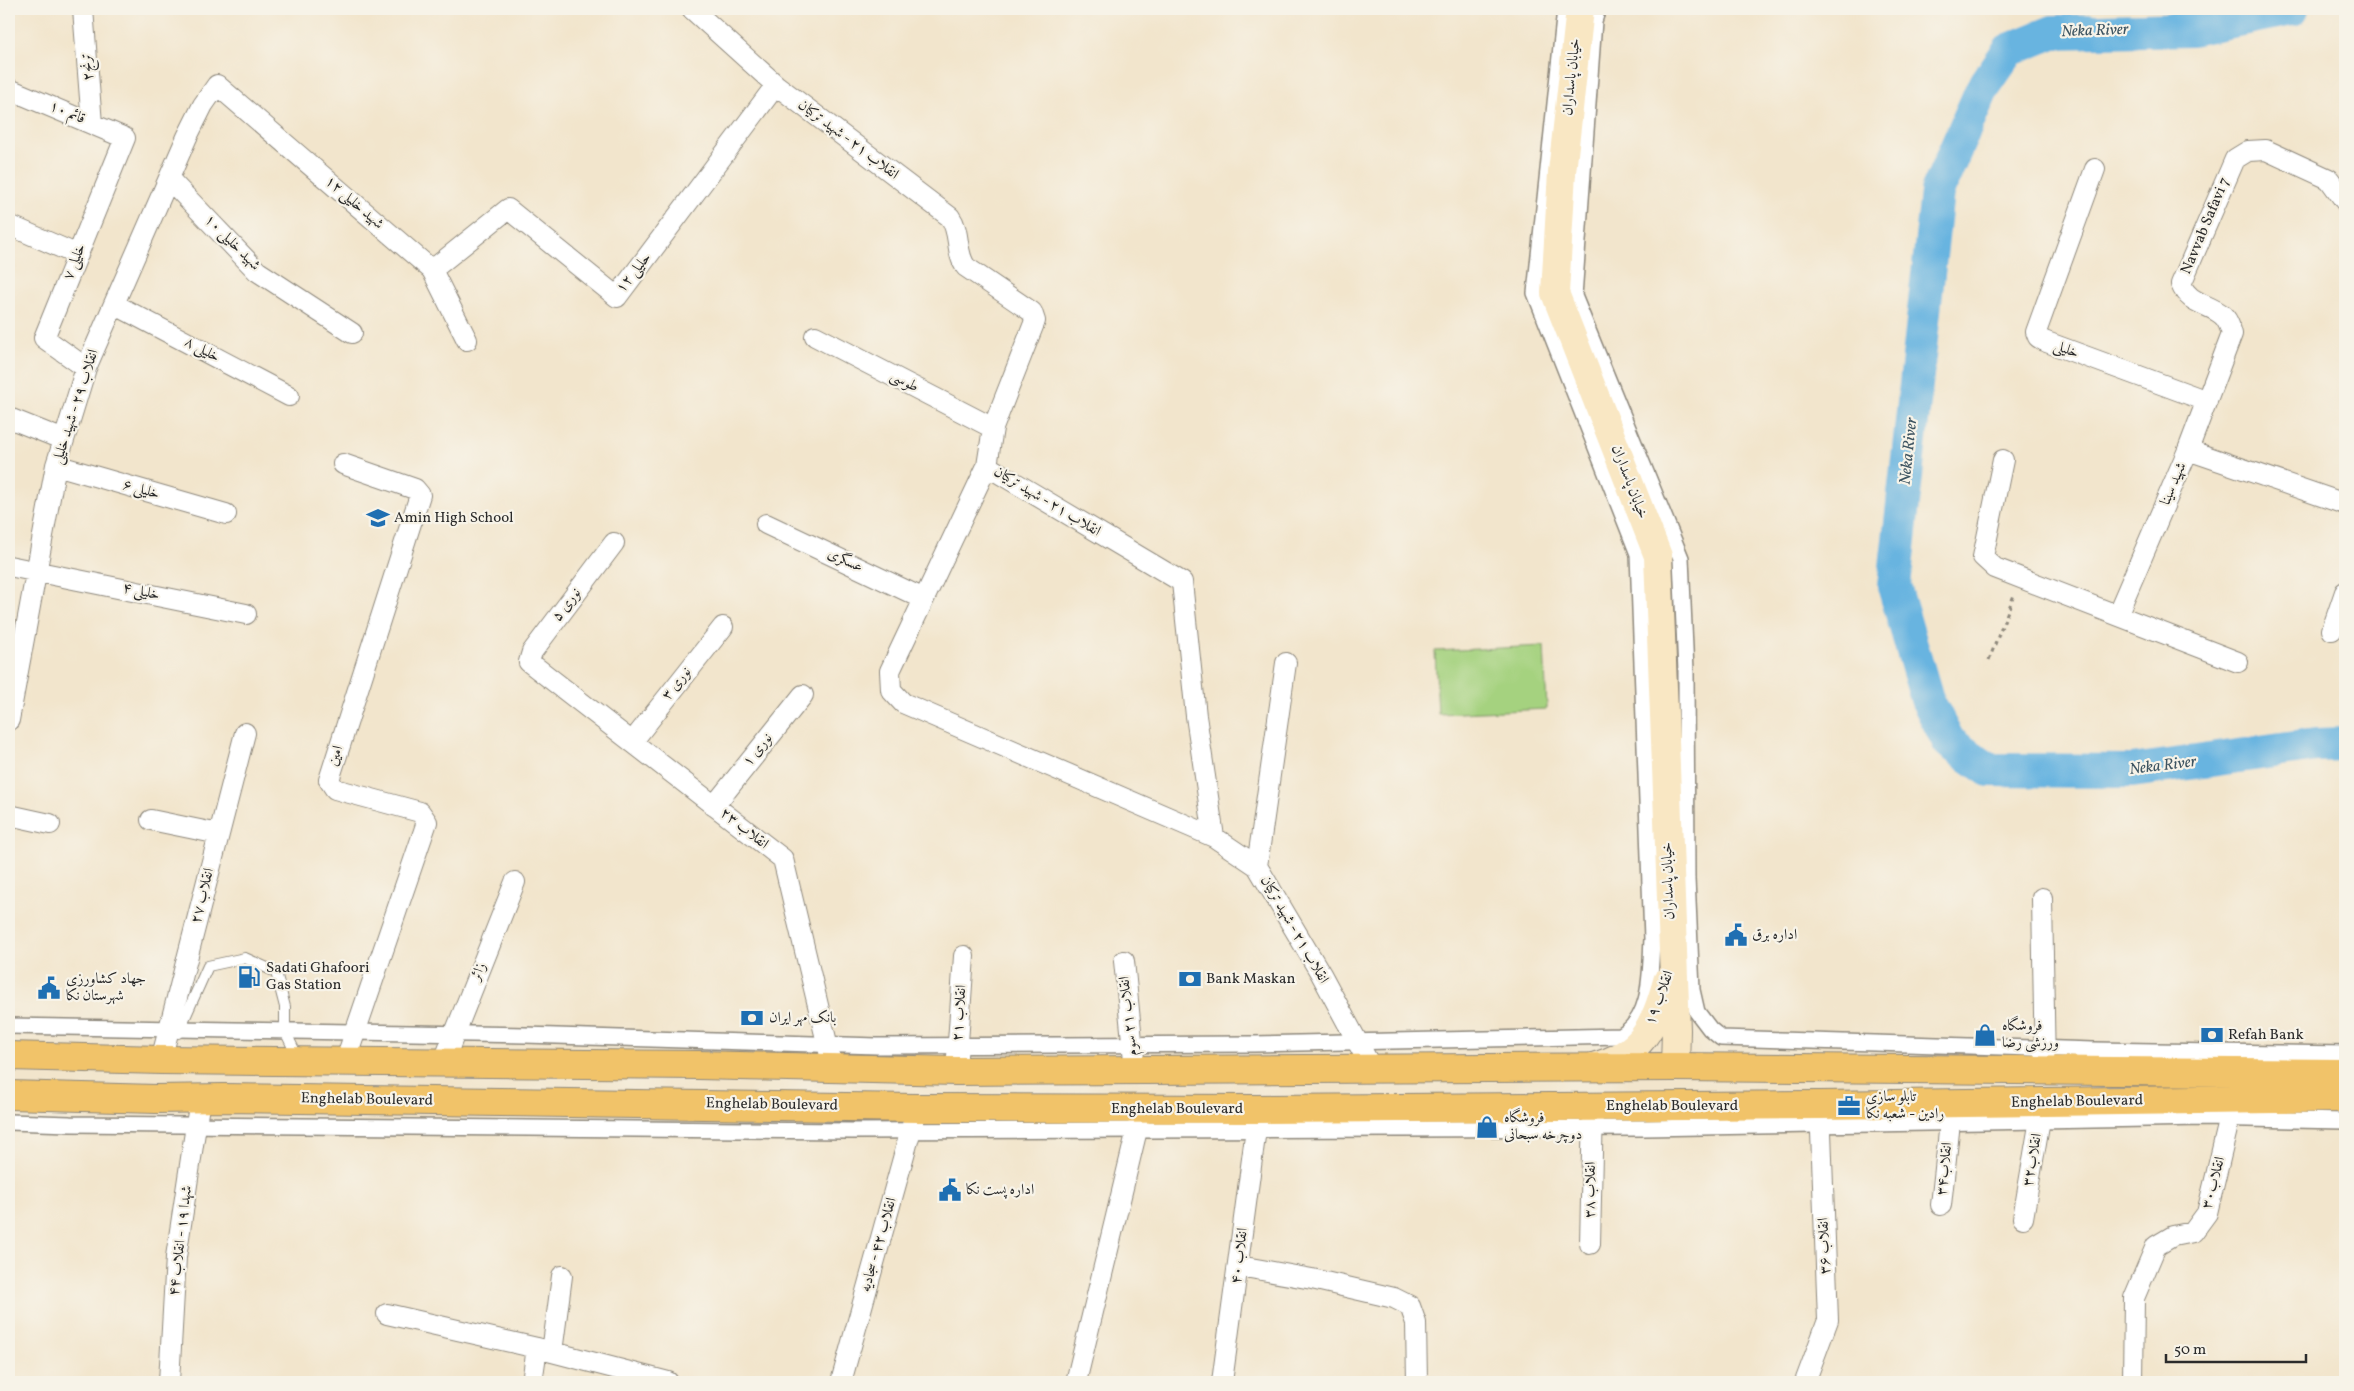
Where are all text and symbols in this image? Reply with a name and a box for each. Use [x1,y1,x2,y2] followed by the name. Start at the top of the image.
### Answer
[2061,19,2130,43] water label: Neka River
[1557,37,1587,117] street label: خیابان پاسداران
[76,52,102,82] street label: ترنج۲
[793,95,903,185] street label: انقلاب ۲۱ - شهید ترکیان
[45,96,88,131] street label: قائم ۱۰
[320,171,388,235] street label: شهید خلیلی ۱۲
[2176,174,2236,278] street label: Navvab Safavi 7
[199,210,265,276] street label: شهید خلیلی ۱۰
[58,241,92,283] street label: خلیلی ۷
[611,248,657,298] street label: حلیلی ۱۲
[181,332,223,368] street label: خلیلی ۸
[2050,336,2082,364] street label: خلیلی
[48,347,104,467] street label: انقلاب ۲۹ - شهید خلیلی
[886,366,922,398] street label: طوسی
[1895,415,1924,486] water label: Neka River
[1605,442,1653,522] street label: خیابان پاسداران
[2156,459,2192,509] street label: شهید سینا
[989,462,1105,542] street label: انقلاب ۲۱ - شهید ترکیان
[120,475,162,505] street label: خلیلی ۶
[365,505,391,531] school or university icon: Amin High School
[394,508,514,529] place label: Amin High School
[824,544,866,578] street label: عسگری
[120,578,162,606] street label: خلیلی ۴
[547,584,587,626] street label: نوری ۵
[657,663,697,705] street label: نوری ۳
[738,729,778,771] street label: نوری ۱
[323,743,349,769] street label: امین
[2128,751,2199,781] water label: Neka River
[715,803,773,855] street label: انقلاب ۲۳
[1657,842,1681,920] street label: خیابان پاسداران
[186,866,220,926] street label: انقلاب ۲۷
[1255,872,1333,988] street label: انقلاب ۲۱ - شهید ترکیان
[1723,922,1749,948] public building icon: اداره برق
[1752,925,1797,946] place label: اداره برق
[266,958,370,996] place label: Sadati Ghafoori Gas Station
[465,960,492,986] street label: زائر
[236,964,262,990] fuel station icon: Sadati Ghafoori Gas Station
[1177,966,1203,992] bank icon: Bank Maskan
[1640,968,1680,1028] street label: انقلاب ۱۹
[66,969,146,1007] place label: جهاد کشاورزی شهرستان نکا
[1206,969,1295,990] place label: Bank Maskan
[36,975,62,1001] public building icon: جهاد کشاورزی شهرستان نکا
[1114,975,1145,1057] street label: انقلاب ۲۱ سوم
[948,984,972,1042] street label: انقلاب ۲۱
[739,1005,765,1031] bank icon: بانک مهر ایران
[769,1008,837,1029] place label: بانک مهر ایران
[2002,1015,2059,1054] place label: فروشگاه ورزشی رضا
[1972,1022,1998,1048] shop icon: فروشگاه ورزشی رضا
[2199,1022,2225,1048] bank icon: Refah Bank
[2228,1025,2304,1046] place label: Refah Bank
[1866,1087,1944,1125] place label: تابلو سازی رادین - شعبه نکا
[301,1088,433,1112] street label: Enghelab Boulevard
[2011,1090,2143,1114] street label: Enghelab Boulevard
[706,1093,838,1117] street label: Enghelab Boulevard
[1836,1093,1862,1119] office icon: تابلو سازی رادین - شعبه نکا
[1606,1096,1738,1117] street label: Enghelab Boulevard
[1111,1099,1243,1120] street label: Enghelab Boulevard
[1504,1107,1582,1146] place label: فروشگاه دوچرخه سبحانی
[1474,1114,1500,1140] shop icon: فروشگاه دوچرخه سبحانی
[2018,1132,2048,1188] street label: انقلاب۳۲
[1932,1141,1958,1197] street label: انقلاب۳۴
[2197,1154,2231,1212] street label: انقلاب۳۰
[1580,1162,1602,1218] street label: انقلاب ۳۸
[937,1177,963,1203] public building icon: اداره پست نکا
[966,1180,1034,1201] place label: اداره پست نکا
[164,1185,198,1297] street label: شهدا ۱۹ - انقلاب ۴۴
[855,1195,903,1295] street label: انقلاب ۴۲ - سجادیه
[1814,1217,1836,1275] street label: انقلاب ۳۶
[1226,1227,1254,1285] street label: انقلاب ۴۰
[2166,1331,2306,1363] scale bar
[2174,1340,2206,1361] text: 50 m

